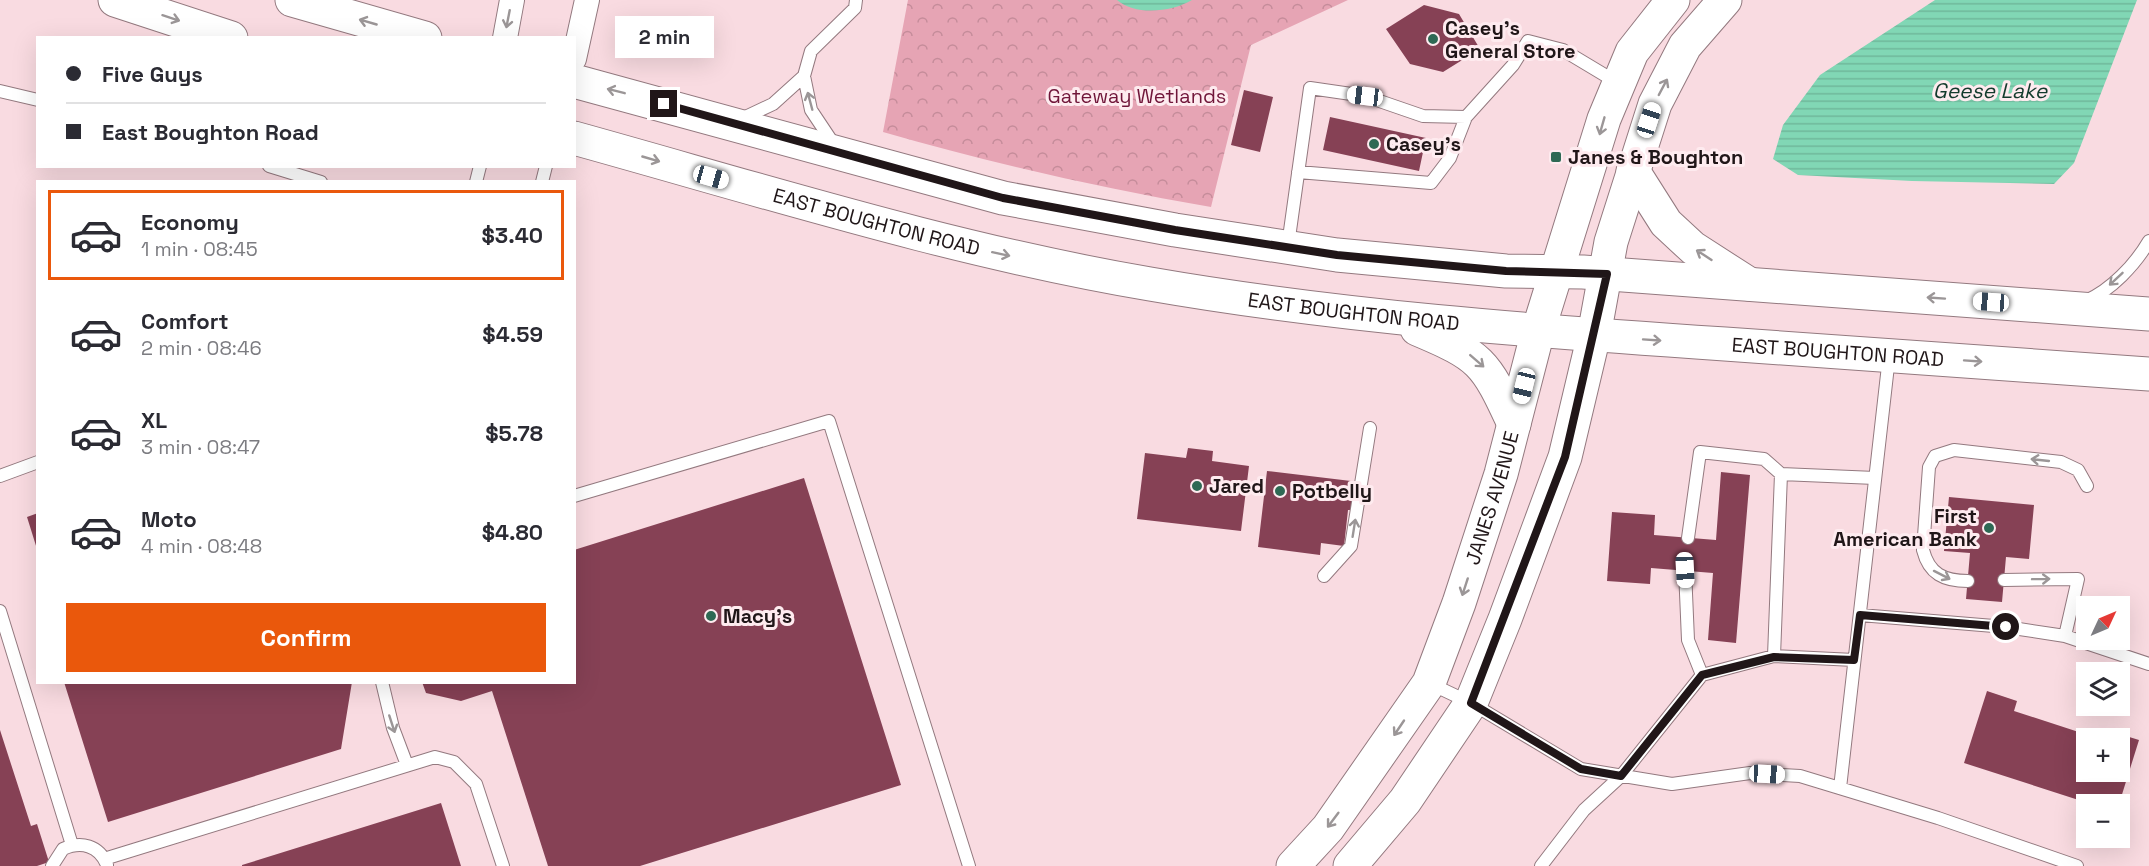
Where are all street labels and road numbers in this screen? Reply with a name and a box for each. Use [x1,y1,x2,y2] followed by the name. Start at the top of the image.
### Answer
[770,182,983,261] street label: EAST BOUGHTON ROAD
[1246,287,1460,337] street label: EAST BOUGHTON ROAD
[1731,332,1945,372] street label: EAST BOUGHTON ROAD
[1459,428,1525,568] street label: JANES AVENUE

